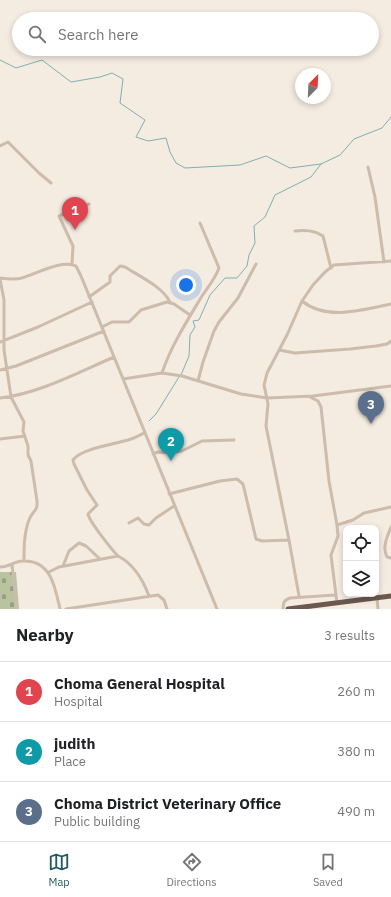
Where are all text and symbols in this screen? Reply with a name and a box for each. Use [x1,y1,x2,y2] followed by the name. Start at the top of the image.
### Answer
[12,12,379,56] search box
[26,23,48,45] icon: search
[58,25,138,44] text: Search here
[295,68,331,104] north arrow
[62,197,88,230] pin: 1
[176,275,196,295] your location
[358,391,384,424] pin: 3
[158,428,184,461] pin: 2
[343,525,379,597] map controls
[343,525,379,561] button: locate
[343,561,379,597] button: layers
[16,624,74,646] text: Nearby
[324,627,375,644] text: 3 results
[54,674,225,693] text: Choma General Hospital
[25,683,33,700] text: 1
[337,683,375,700] text: 260 m
[54,693,103,710] text: Hospital
[54,734,95,753] text: judith
[25,743,33,760] text: 2
[337,743,375,760] text: 380 m
[54,753,86,770] text: Place
[54,794,281,813] text: Choma District Veterinary Office
[25,803,33,820] text: 3
[337,803,375,820] text: 490 m
[54,813,140,830] text: Public building
[48,851,70,889] tab: Map
[166,851,217,889] tab: Directions
[313,851,343,889] tab: Saved

